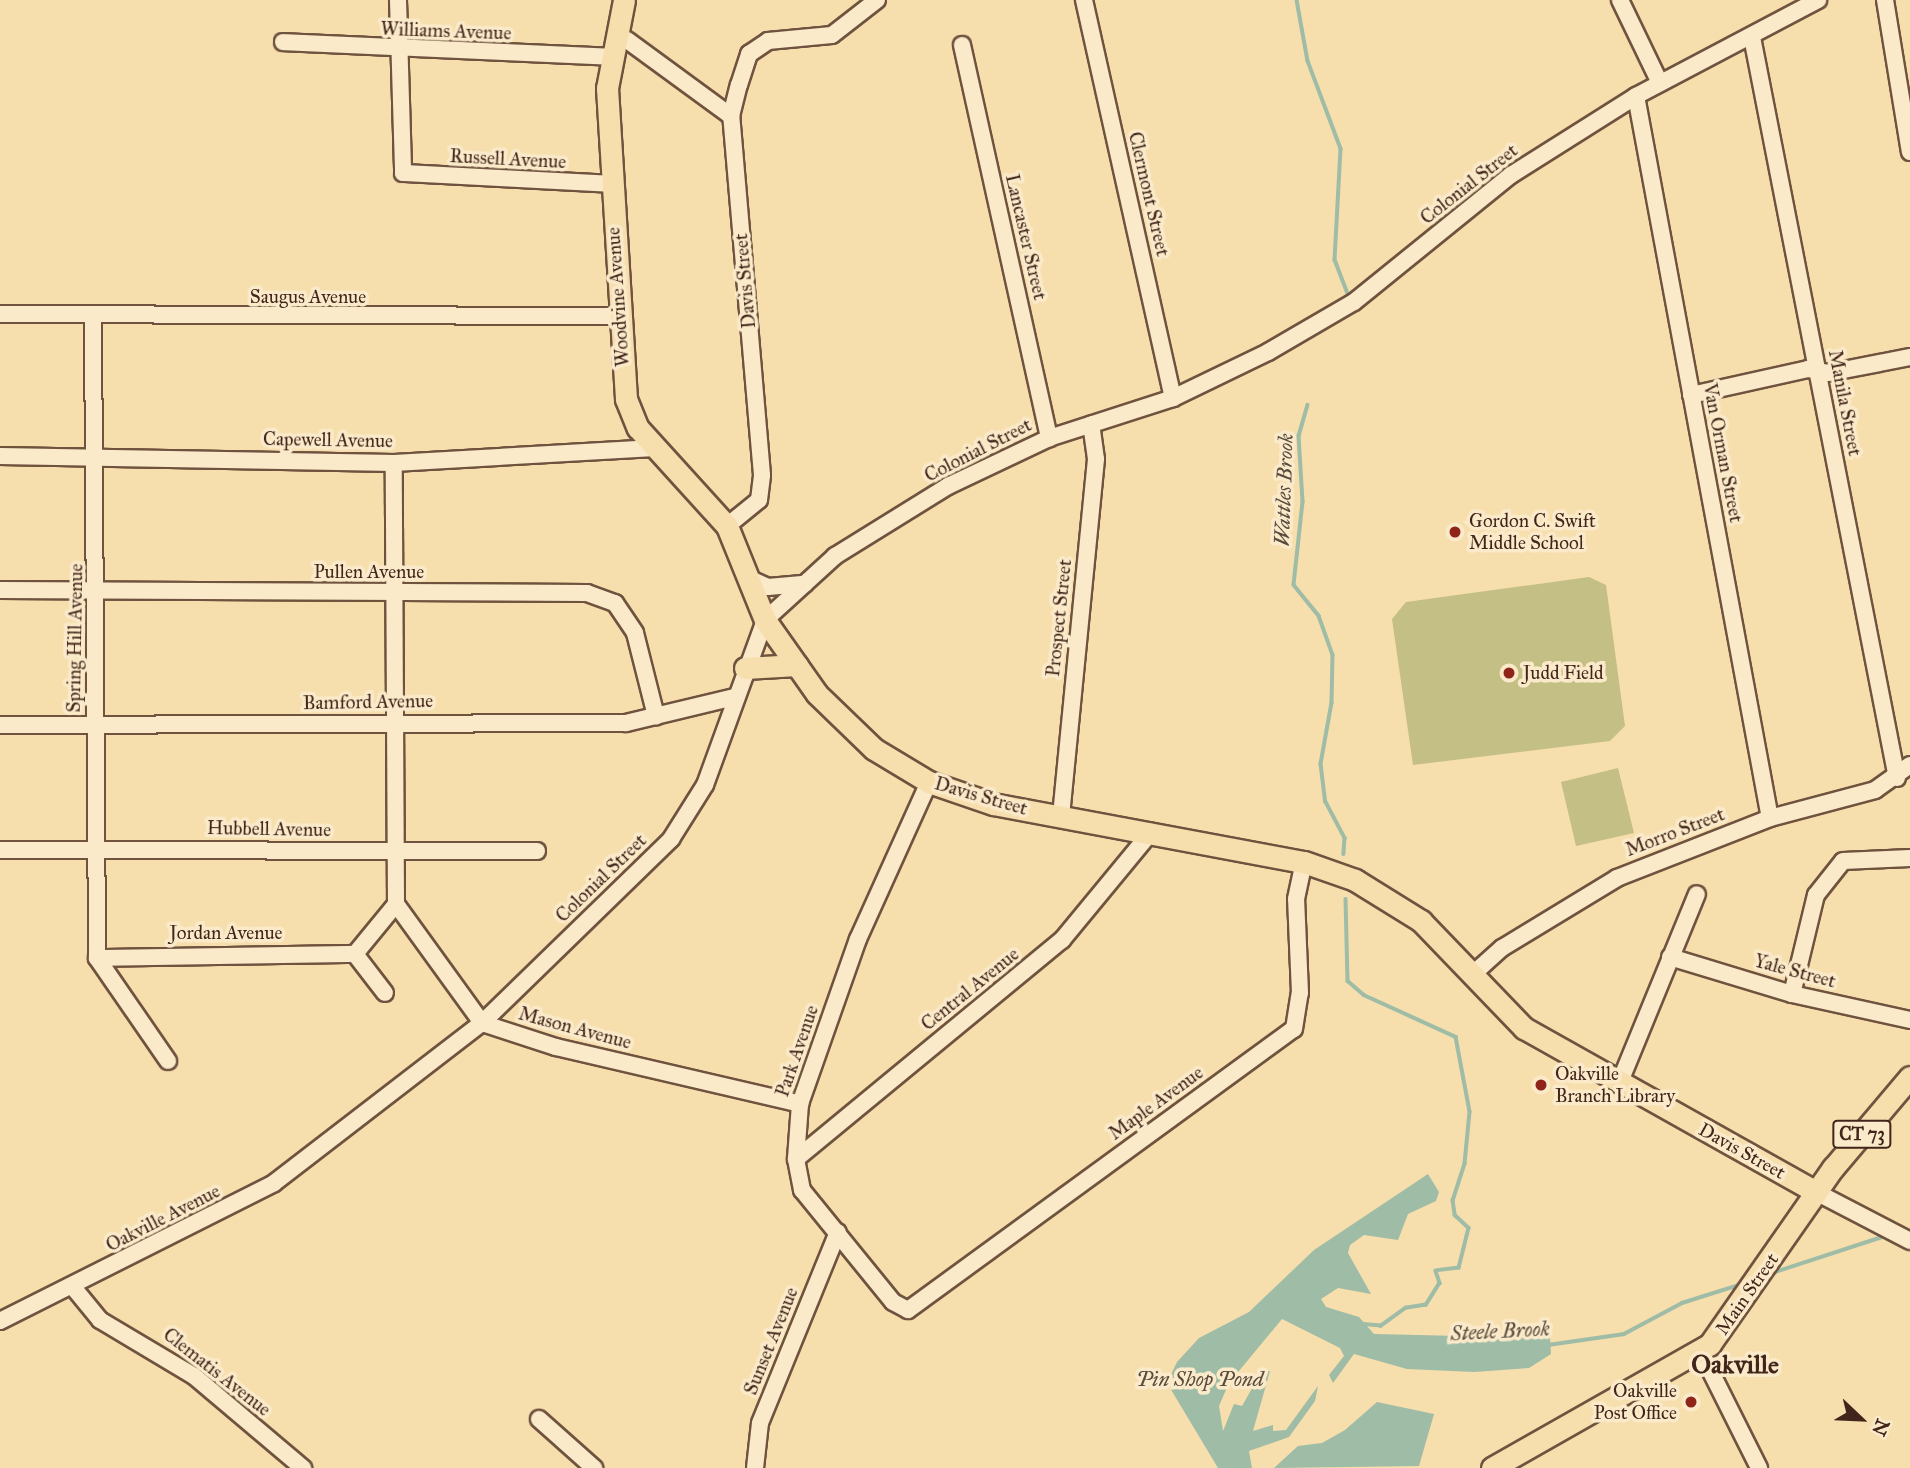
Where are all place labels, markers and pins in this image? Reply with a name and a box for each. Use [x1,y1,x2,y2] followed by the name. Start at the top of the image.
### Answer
[1469,510,1596,554] place label: Gordon C. Swift Middle School
[1447,524,1463,540] marker: Gordon C. Swift Middle School
[1523,662,1604,684] place label: Judd Field
[1501,665,1517,681] marker: Judd Field
[1555,1063,1675,1107] place label: Oakville Branch Library
[1533,1077,1549,1093] marker: Oakville Branch Library
[1594,1380,1677,1424] place label: Oakville Post Office
[1683,1394,1699,1410] marker: Oakville Post Office

